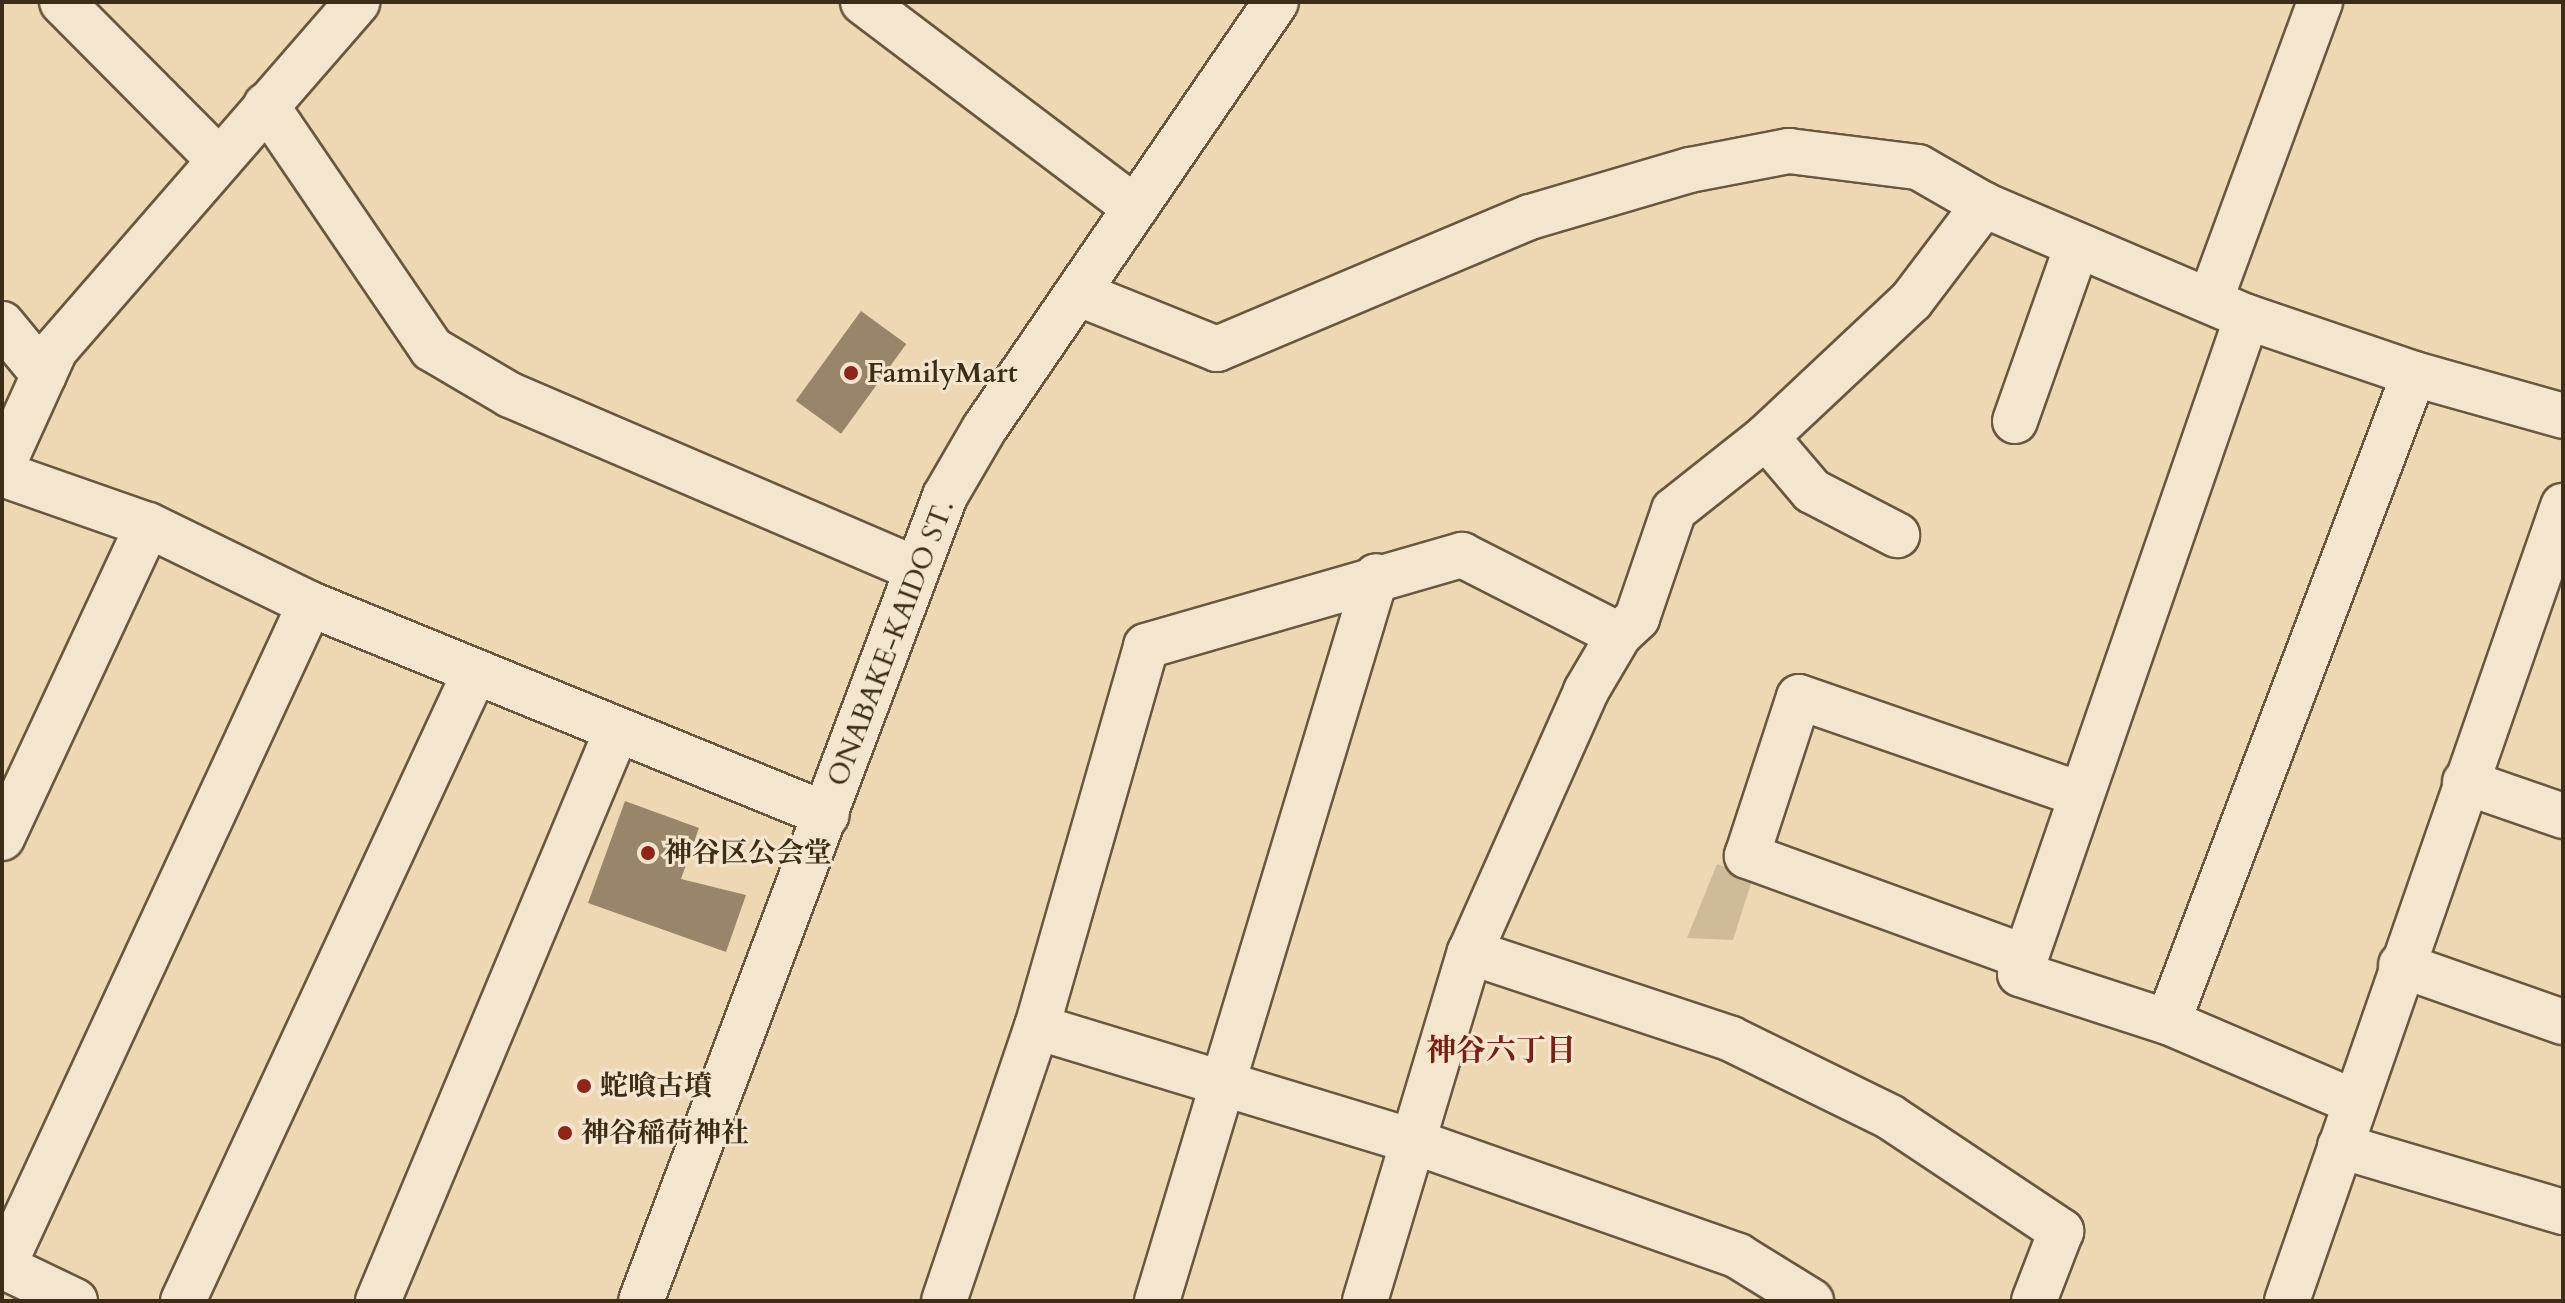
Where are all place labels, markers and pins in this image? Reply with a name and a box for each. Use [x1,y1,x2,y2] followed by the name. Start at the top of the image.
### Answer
[867,356,1018,390] place label: FamilyMart
[842,364,860,382] marker: FamilyMart
[664,836,832,870] place label: 神谷区公会堂
[639,844,657,862] marker: 神谷区公会堂
[600,1069,712,1103] place label: 蛇喰古墳
[575,1077,593,1095] marker: 蛇喰古墳
[581,1116,749,1150] place label: 神谷稲荷神社
[556,1124,574,1142] marker: 神谷稲荷神社

